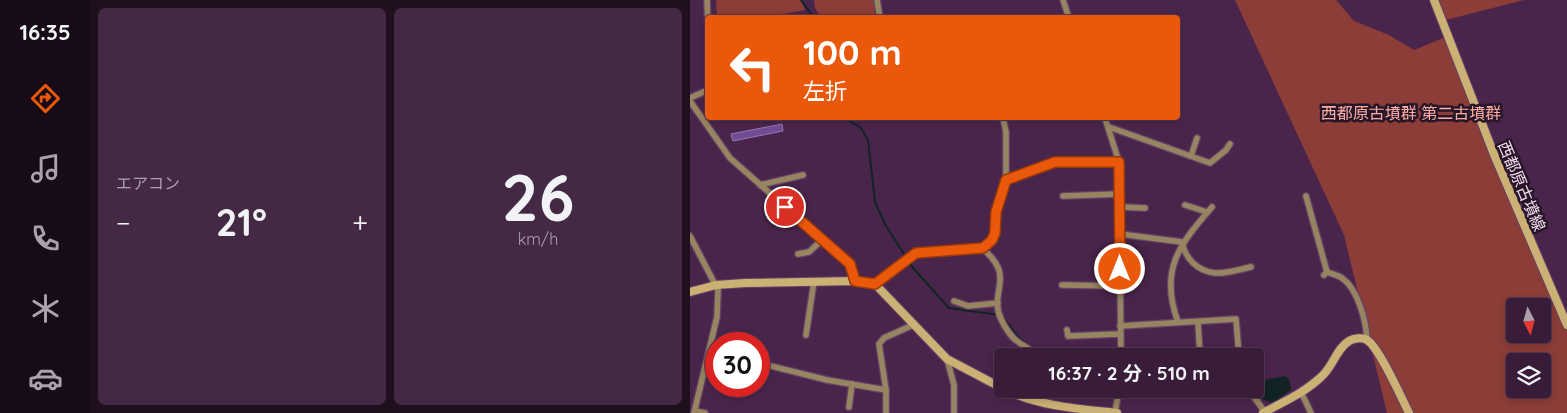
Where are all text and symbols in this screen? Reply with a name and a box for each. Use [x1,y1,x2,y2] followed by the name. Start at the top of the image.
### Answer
[19,18,71,46] text: 16:35
[803,30,902,74] text: 100 m
[720,35,785,100] icon: left
[803,77,847,105] text: 左折
[28,81,63,116] icon: directions
[1321,103,1501,123] park label: 西都原古墳群 第二古墳群
[1494,138,1550,234] street label: 西都原古墳線
[28,151,63,186] icon: music
[502,156,574,237] text: 26
[116,173,180,193] text: エアコン
[764,186,806,228] pin
[771,193,799,221] icon: arrive
[216,198,267,246] text: 21°
[116,205,131,240] text: −
[352,205,368,240] text: +
[28,221,63,256] icon: phone
[518,229,558,249] text: km/h
[1093,242,1145,294] position arrow
[28,291,63,326] icon: climate
[1506,298,1551,342] north arrow
[1506,298,1551,398] map controls
[705,332,770,397] speed limit sign: 30
[1506,353,1551,398] button: layers
[28,361,63,396] icon: car
[1048,361,1210,385] text: 16:37 · 2 分 · 510 m

